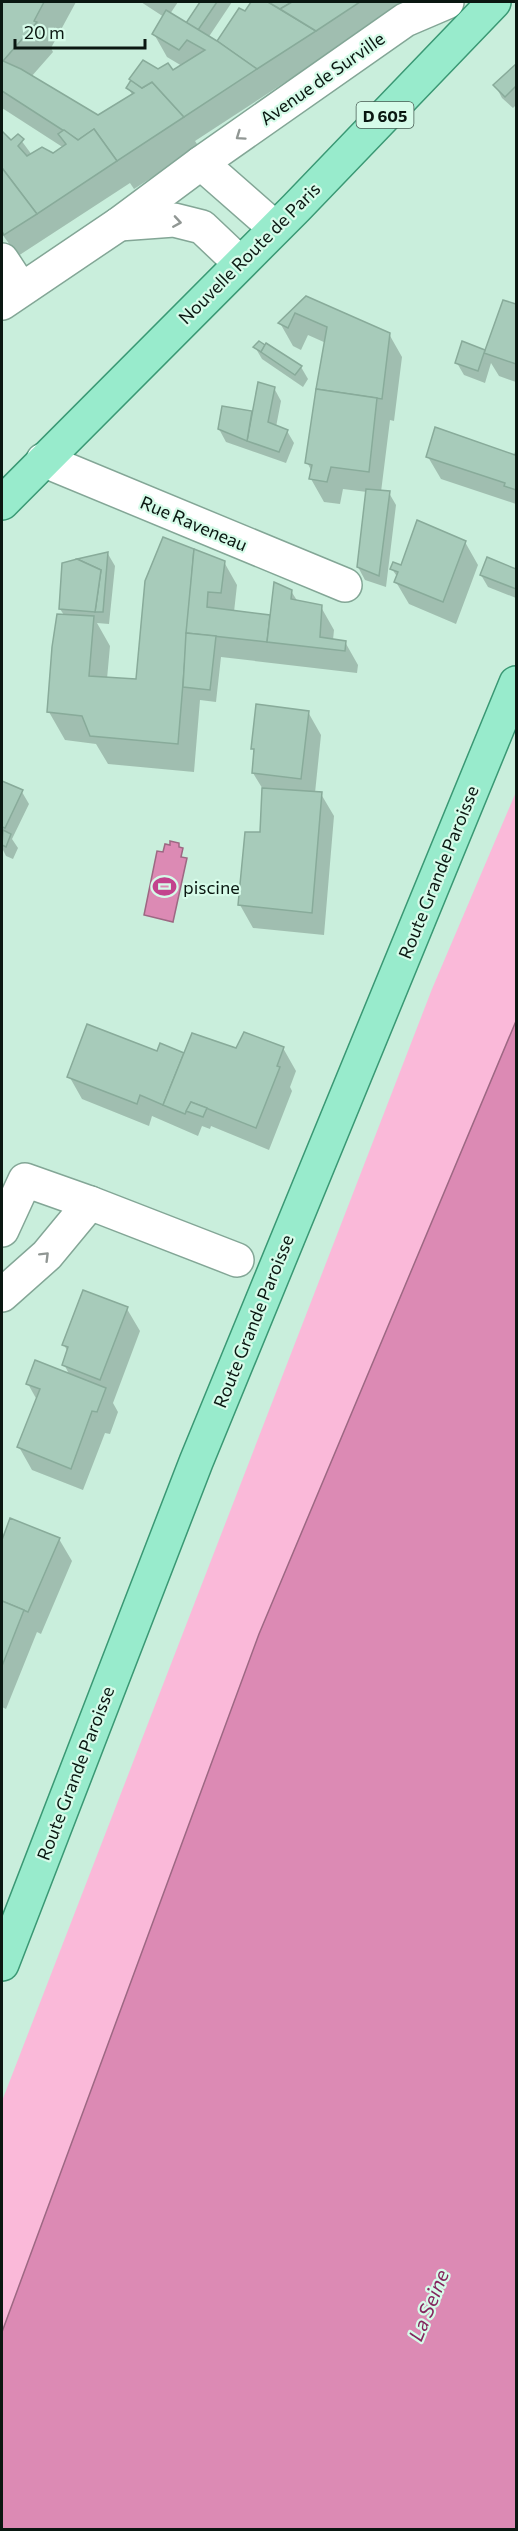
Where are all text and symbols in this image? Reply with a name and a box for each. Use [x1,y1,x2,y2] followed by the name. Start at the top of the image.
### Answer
[15,12,146,50] scale bar
[24,21,65,43] text: 20 m
[255,27,389,129] street label: Avenue de Surville
[356,102,414,128] road number: D 605
[235,129,246,140] one-way arrow
[174,178,324,328] street label: Nouvelle Route de Paris
[172,215,182,228] one-way arrow
[137,491,251,555] street label: Rue Raveneau
[393,782,483,962] street label: Route Grande Paroisse
[152,874,178,900] sports icon: piscine
[183,876,240,898] place label: piscine
[208,1231,298,1411] street label: Route Grande Paroisse
[38,1252,49,1263] one-way arrow
[32,1683,118,1863] street label: Route Grande Paroisse
[403,2265,453,2344] water label: La Seine

